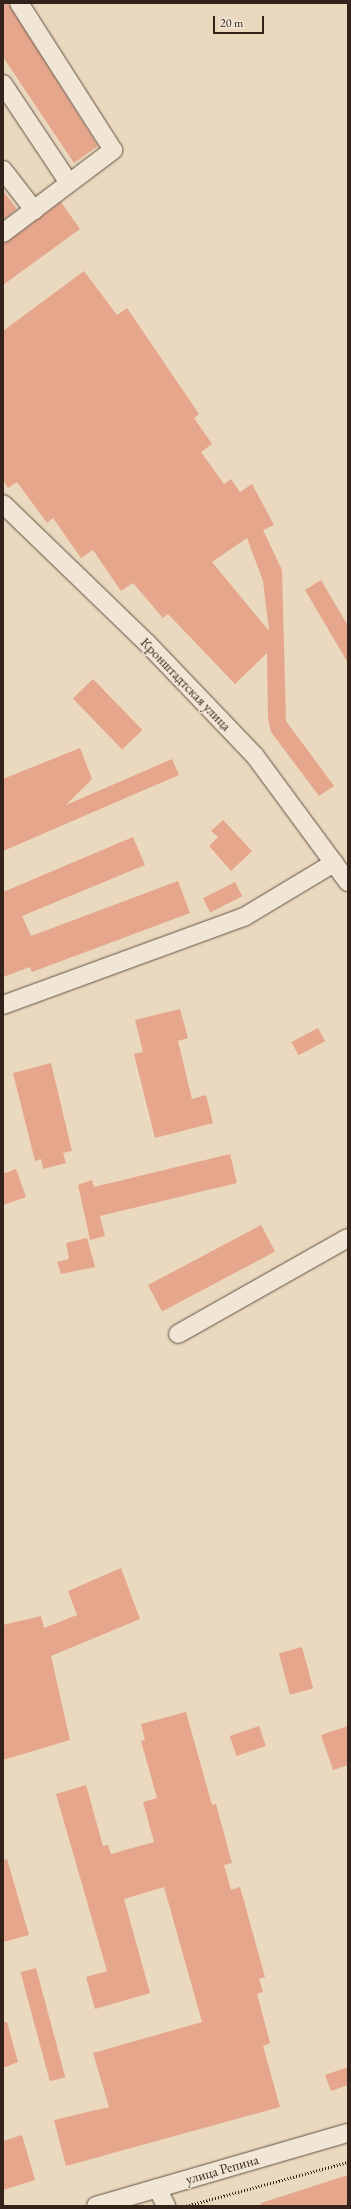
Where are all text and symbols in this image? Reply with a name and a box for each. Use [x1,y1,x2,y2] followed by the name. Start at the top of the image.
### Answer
[215,8,266,34] scale bar
[220,15,243,31] text: 20 m
[137,634,235,734] street label: Кронштадтская улица
[183,2151,261,2187] street label: улица Репина

